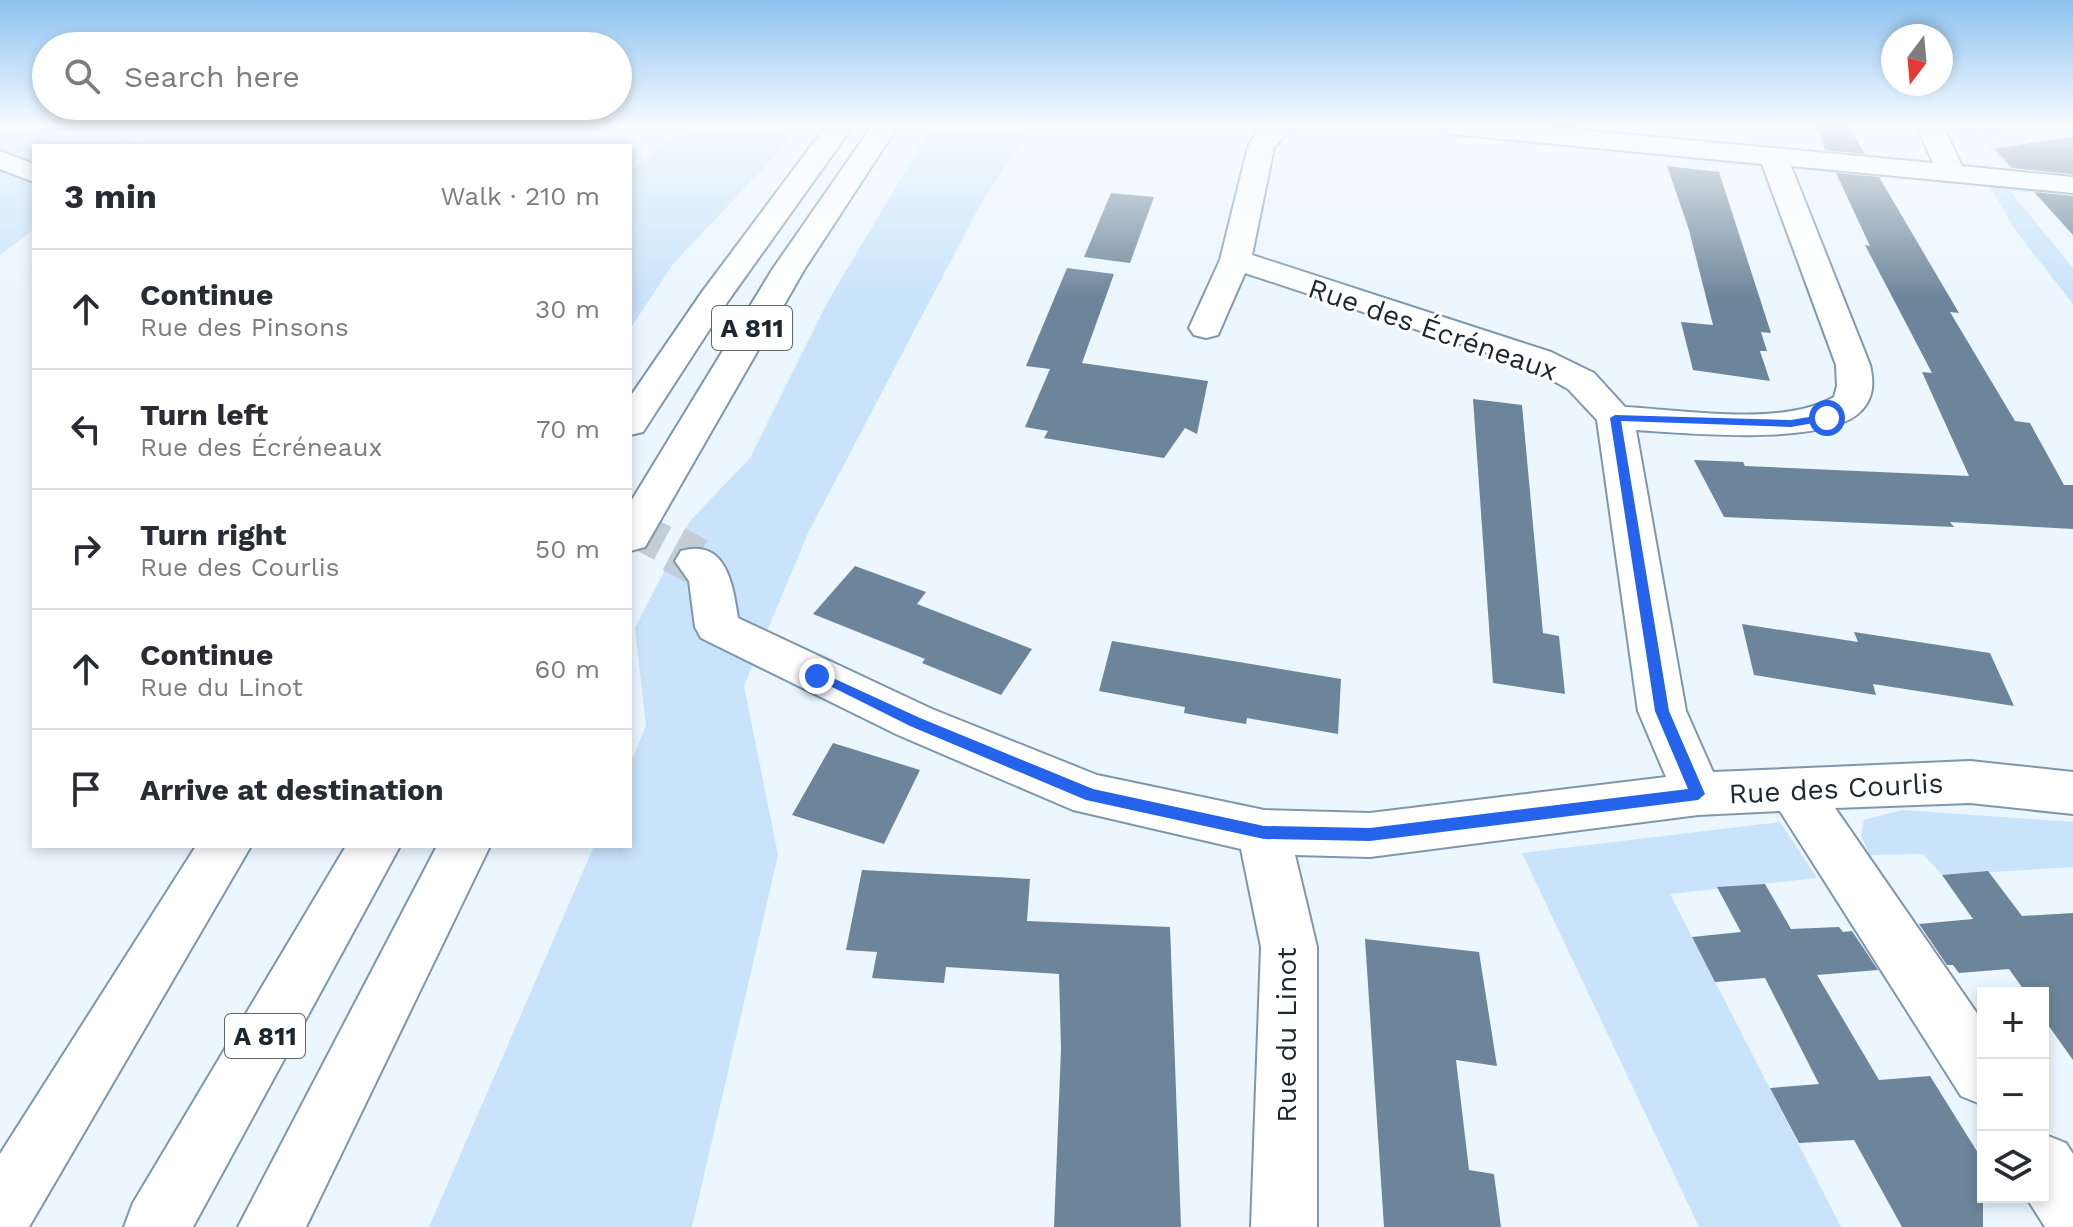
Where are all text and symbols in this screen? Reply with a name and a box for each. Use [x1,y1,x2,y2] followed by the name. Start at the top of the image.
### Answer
[1881,24,1953,96] north arrow
[32,32,632,120] search box
[60,54,104,98] icon: search
[124,59,300,94] text: Search here
[64,176,157,216] text: 3 min
[440,181,600,211] text: Walk · 210 m
[1304,271,1562,388] street label: Rue des Écréneaux
[140,277,273,312] text: Continue
[64,287,108,331] icon: ahead
[535,294,600,324] text: 30 m
[712,306,792,350] road number: A 811
[140,312,349,342] text: Rue des Pinsons
[140,397,268,432] text: Turn left
[1809,400,1845,436] route start
[64,407,108,451] icon: left
[536,414,600,444] text: 70 m
[140,432,382,462] text: Rue des Écréneaux
[140,517,286,552] text: Turn right
[64,527,108,571] icon: right
[535,534,600,564] text: 50 m
[140,552,339,582] text: Rue des Courlis
[140,637,273,672] text: Continue
[64,647,108,691] icon: ahead
[534,654,600,684] text: 60 m
[799,658,835,694] route end
[140,672,303,702] text: Rue du Linot
[1728,766,1944,811] street label: Rue des Courlis
[64,767,108,811] icon: arrive
[140,772,444,807] text: Arrive at destination
[1270,947,1303,1123] street label: Rue du Linot
[1977,987,2049,1203] map controls
[1977,987,2049,1059] button: +
[225,1014,305,1058] road number: A 811
[1977,1059,2049,1131] button: −
[1977,1131,2049,1203] button: layers

